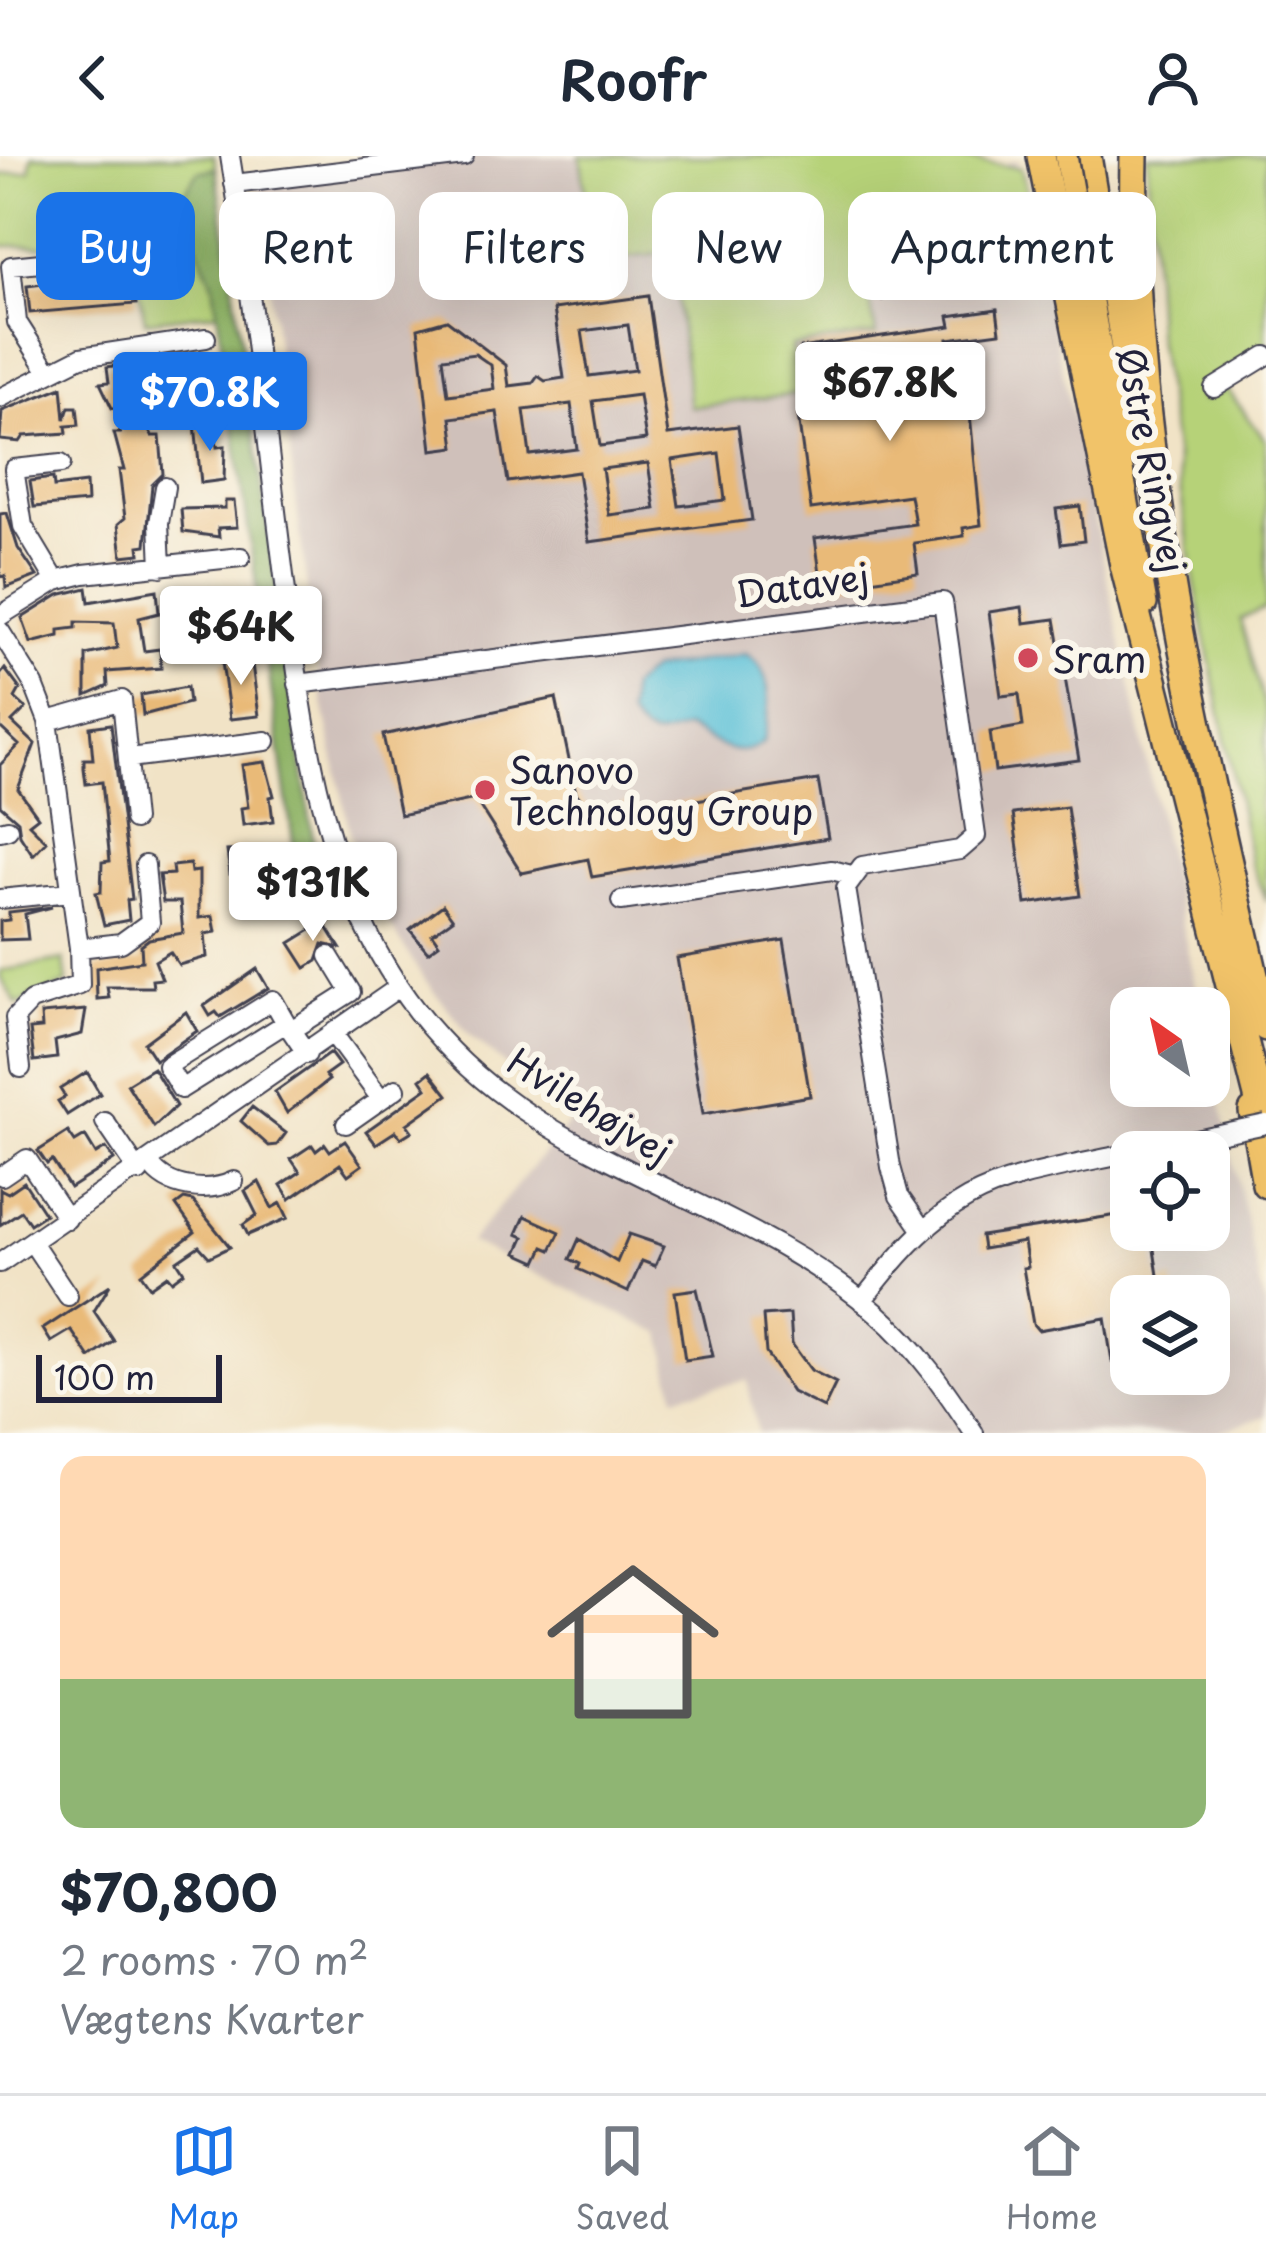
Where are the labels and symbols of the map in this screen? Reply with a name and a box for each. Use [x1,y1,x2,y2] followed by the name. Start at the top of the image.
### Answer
[792,342,988,444] pin: $67.8K
[1105,343,1201,577] street label: Østre Ringvej
[112,352,308,454] pin: $70.8K
[732,548,872,620] street label: Datavej
[170,586,312,688] pin: $64K
[1052,631,1147,685] place label: Sram
[1015,645,1041,671] marker: Sram
[509,742,813,837] place label: Sanovo Technology Group
[472,777,498,803] marker: Sanovo Technology Group
[229,842,397,944] pin: $131K
[1110,987,1230,1107] north arrow
[498,1033,682,1177] street label: Hvilehøjvej
[36,1349,222,1402] scale bar

